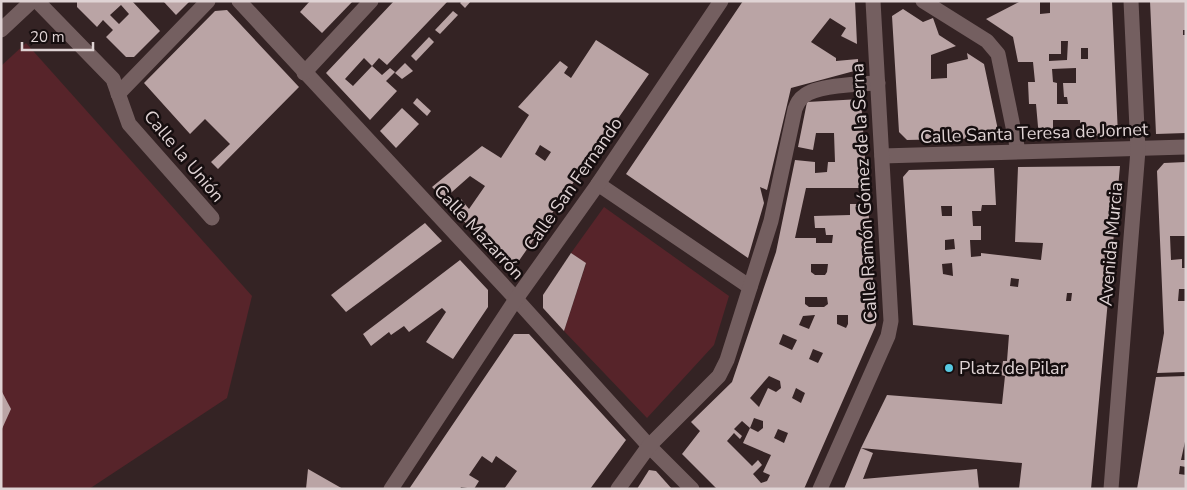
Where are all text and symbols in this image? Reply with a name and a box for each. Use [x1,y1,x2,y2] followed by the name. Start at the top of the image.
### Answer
[22,20,94,52] scale bar
[30,27,65,47] text: 20 m
[845,63,883,323] street label: Calle Ramón Gómez de la Serna
[138,105,230,207] street label: Calle la Unión
[518,113,628,255] street label: Calle San Fernando
[920,117,1149,149] street label: Calle Santa Teresa de Jornet
[429,179,529,285] street label: Calle Mazarrón
[1094,181,1128,307] street label: Avenida Murcia
[959,356,1067,380] place label: Platz de Pilar
[943,362,955,374] marker: Platz de Pilar

